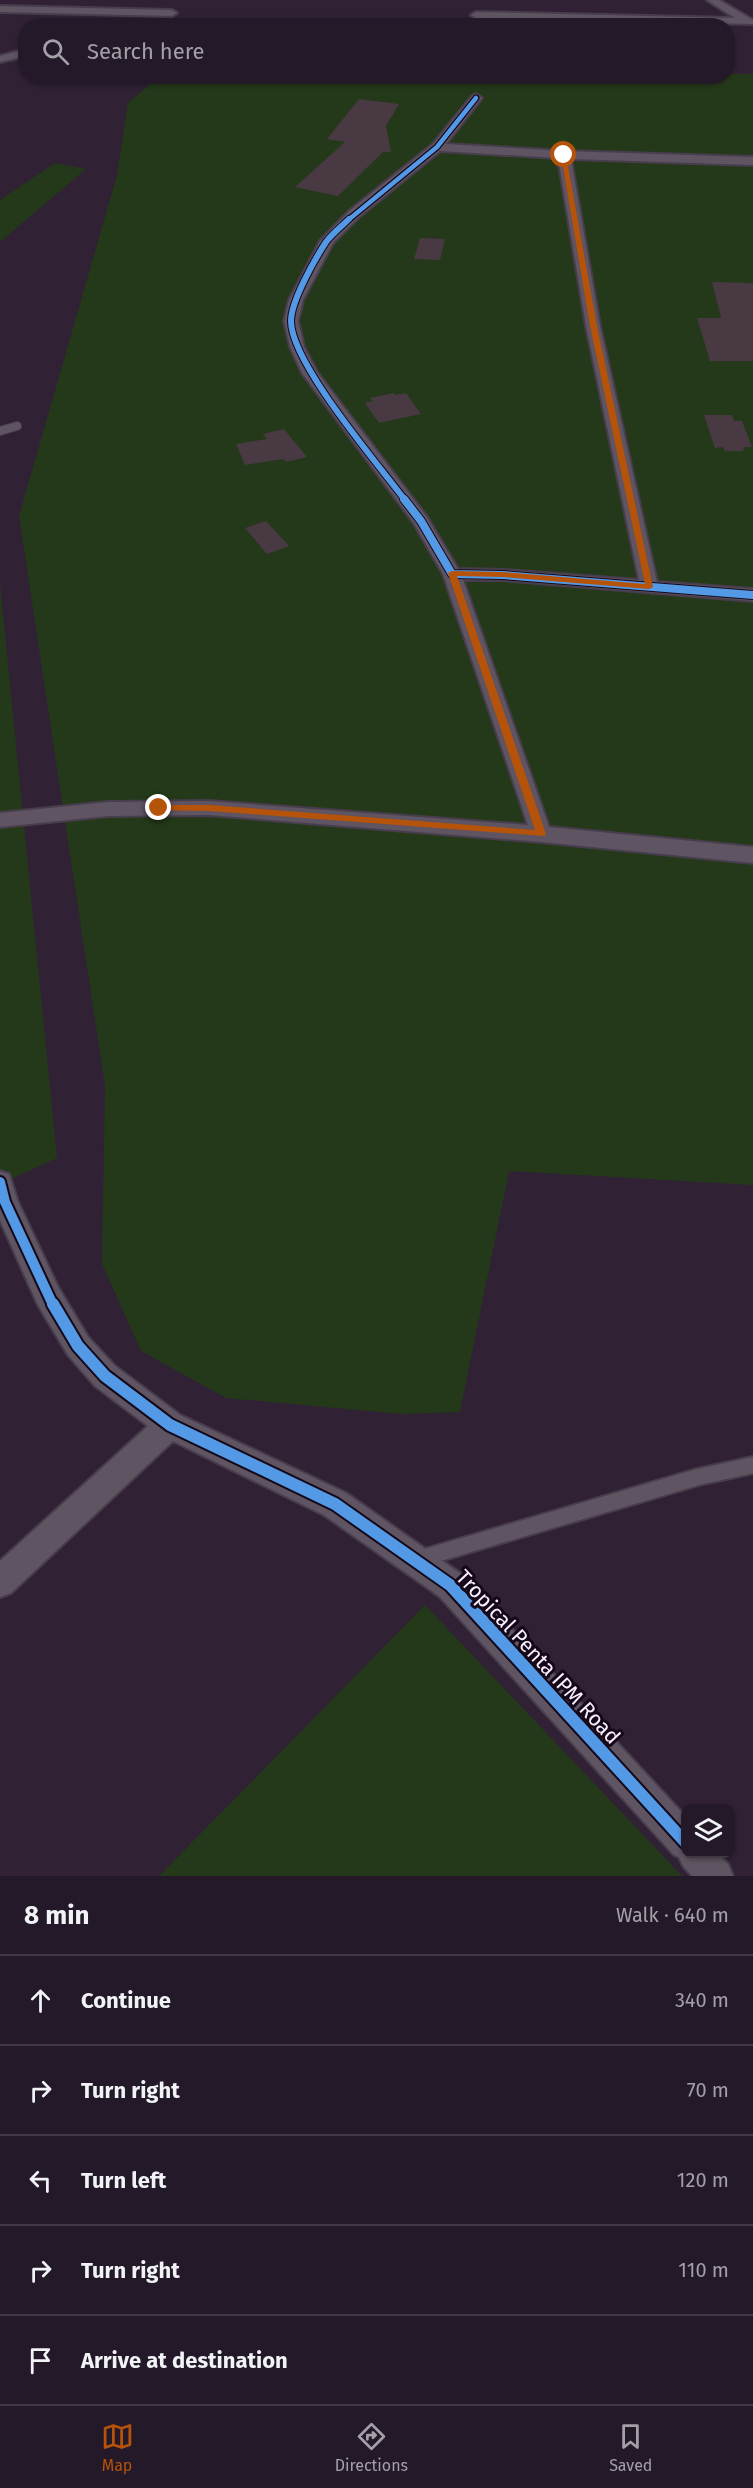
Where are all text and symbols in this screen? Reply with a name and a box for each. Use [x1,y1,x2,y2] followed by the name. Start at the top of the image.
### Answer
[18,18,735,84] search box
[39,35,72,68] icon: search
[87,38,205,65] text: Search here
[550,141,576,167] route start
[145,794,171,820] route end
[450,1564,626,1750] street label: Tropical Penta IPM Road
[681,1804,735,1858] map controls
[681,1804,735,1858] button: layers
[24,1900,90,1931] text: 8 min
[616,1903,729,1927] text: Walk · 640 m
[24,1984,57,2017] icon: ahead
[81,1987,171,2014] text: Continue
[675,1988,729,2012] text: 340 m
[24,2074,57,2107] icon: right
[81,2077,180,2104] text: Turn right
[687,2078,729,2102] text: 70 m
[24,2164,57,2197] icon: left
[81,2167,166,2194] text: Turn left
[677,2168,729,2192] text: 120 m
[24,2254,57,2287] icon: right
[81,2257,180,2284] text: Turn right
[678,2258,729,2282] text: 110 m
[24,2344,57,2377] icon: arrive
[81,2347,288,2374] text: Arrive at destination
[101,2420,134,2475] tab: Map
[335,2420,408,2475] tab: Directions
[609,2420,652,2475] tab: Saved

